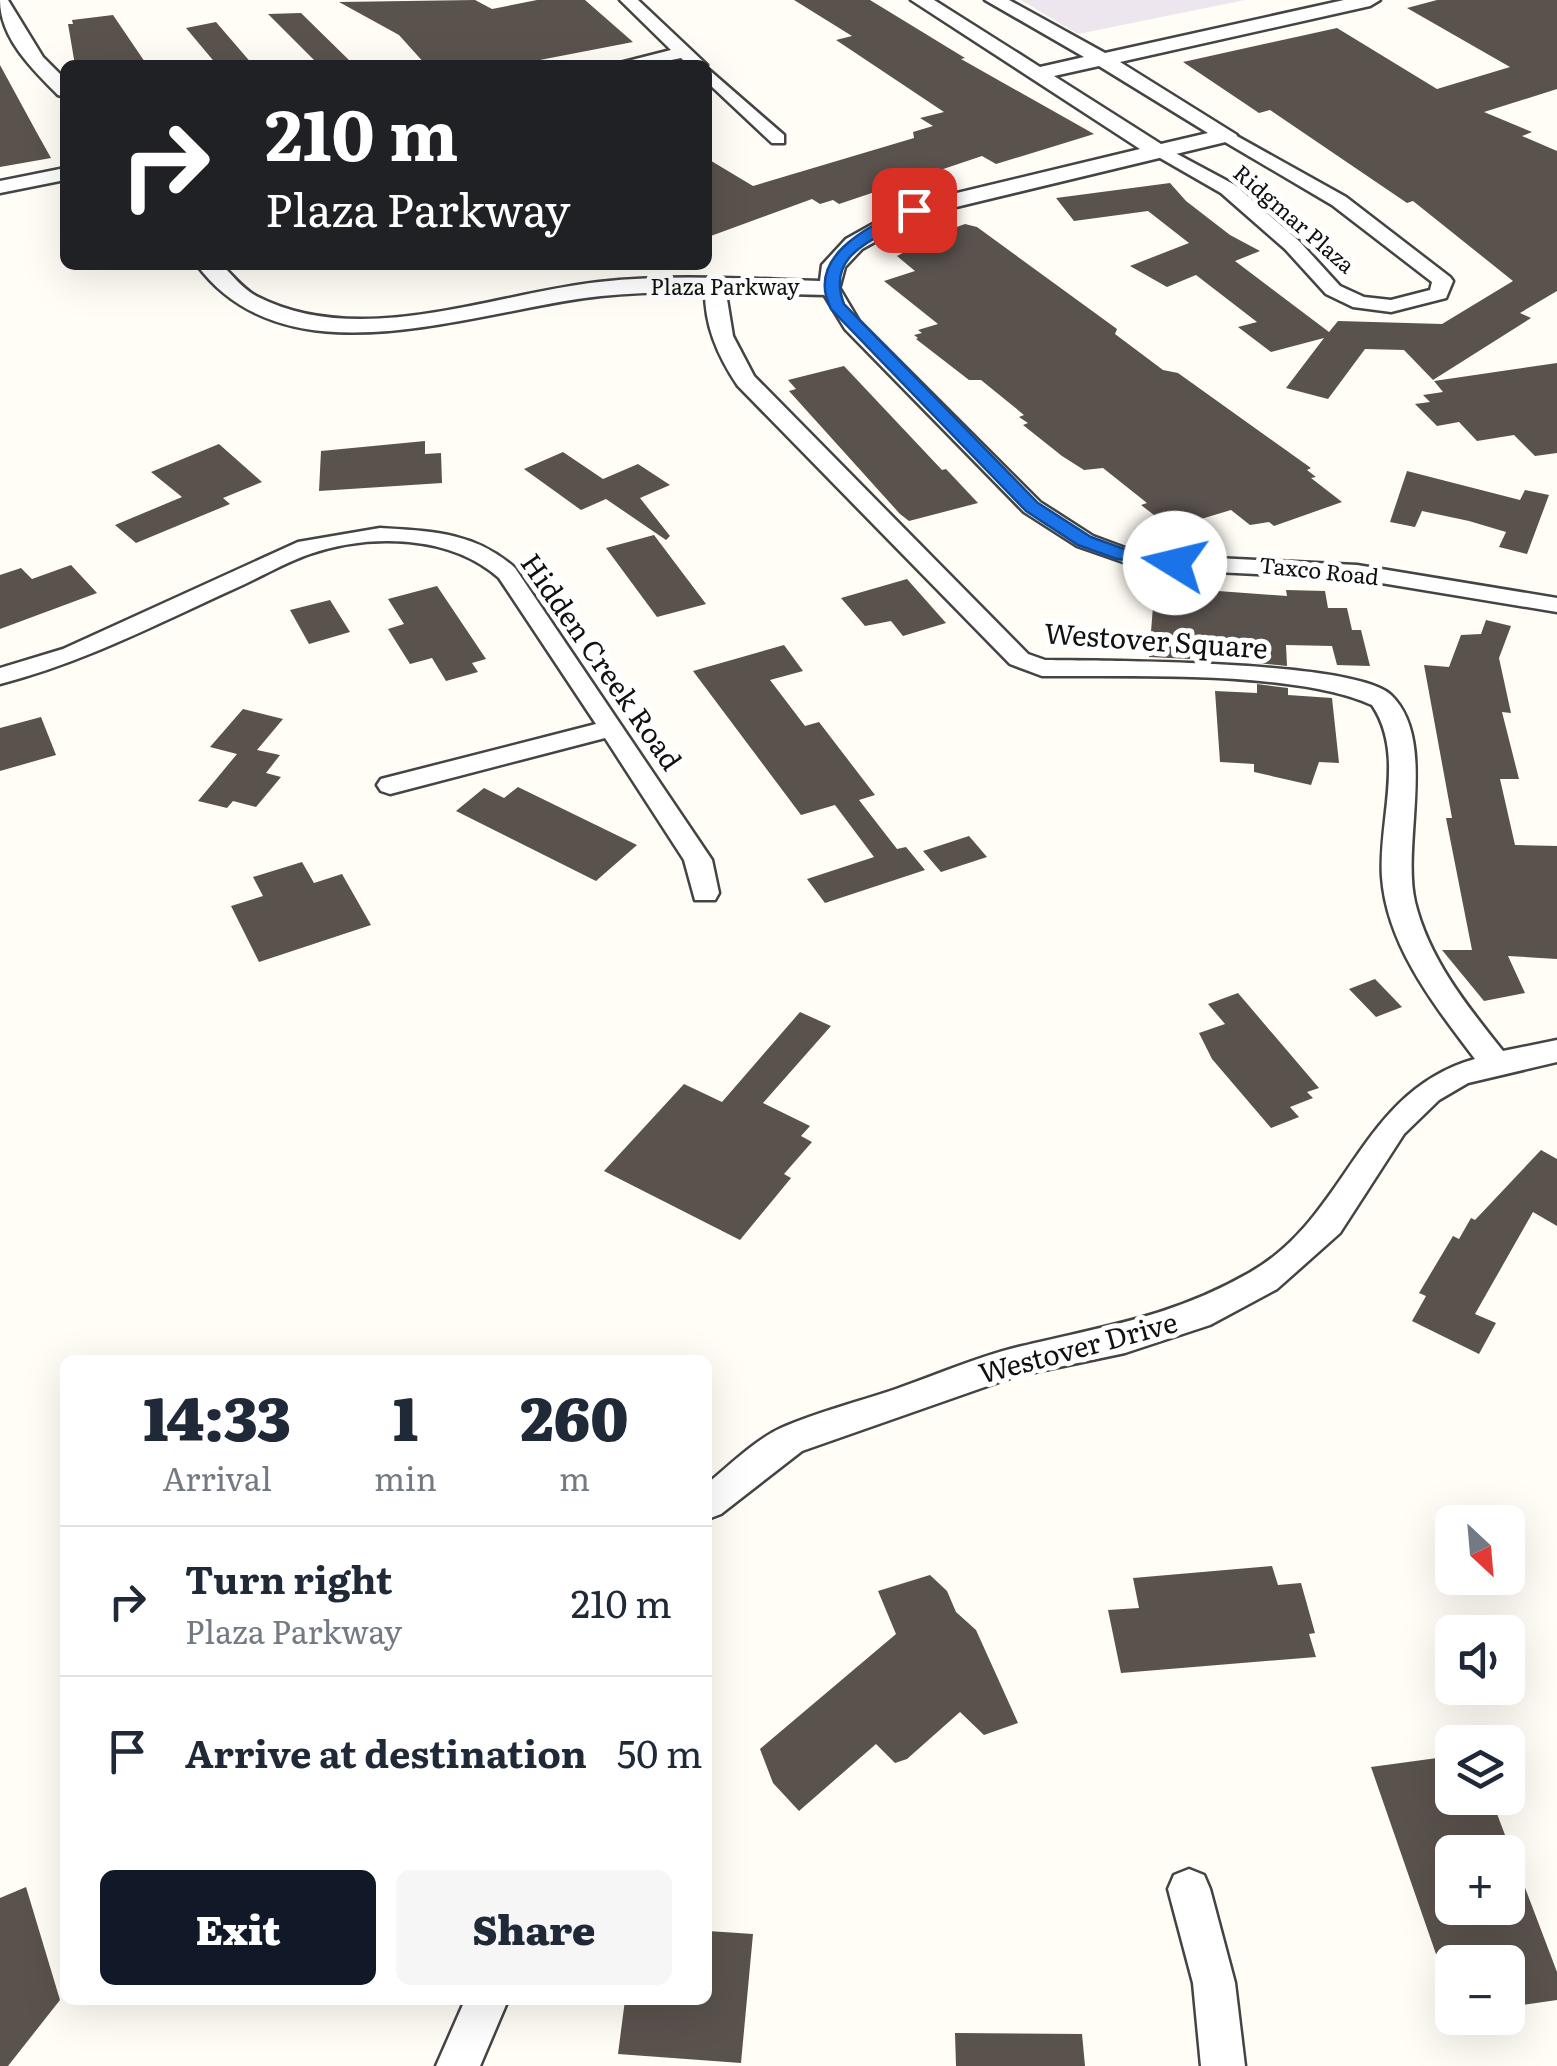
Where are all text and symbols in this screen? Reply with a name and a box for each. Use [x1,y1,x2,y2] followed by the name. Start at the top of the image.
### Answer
[265,79,458,183] text: 210 m
[100,100,230,230] icon: right
[1227,156,1363,280] street label: Ridgmar Plaza
[872,168,957,253] pin
[265,174,571,241] text: Plaza Parkway
[887,183,942,238] icon: arrive
[650,269,800,302] street label: Plaza Parkway
[1123,511,1227,615] position arrow
[512,544,693,778] street label: Hidden Creek Road
[1258,547,1381,592] street label: Taxco Road
[1043,610,1269,668] street label: Westover Square
[973,1299,1182,1393] street label: Westover Drive
[143,1370,291,1459] text: 14:33
[393,1370,418,1459] text: 1
[520,1370,629,1459] text: 260
[162,1453,272,1501] text: Arrival
[374,1453,437,1501] text: min
[559,1453,590,1501] text: m
[1435,1505,1525,1595] north arrow
[1435,1505,1525,2035] map controls
[185,1549,392,1606] text: Turn right
[571,1573,672,1630] text: 210 m
[100,1574,155,1629] icon: right
[185,1606,402,1654] text: Plaza Parkway
[1435,1615,1525,1705] button: sound
[185,1723,587,1780] text: Arrive at destination
[617,1723,703,1780] text: 50 m
[100,1724,155,1779] icon: arrive
[1435,1725,1525,1815] button: layers
[1435,1835,1525,1925] button: +
[100,1870,376,1985] button: Exit
[396,1870,672,1985] button: Share
[1435,1945,1525,2035] button: −

